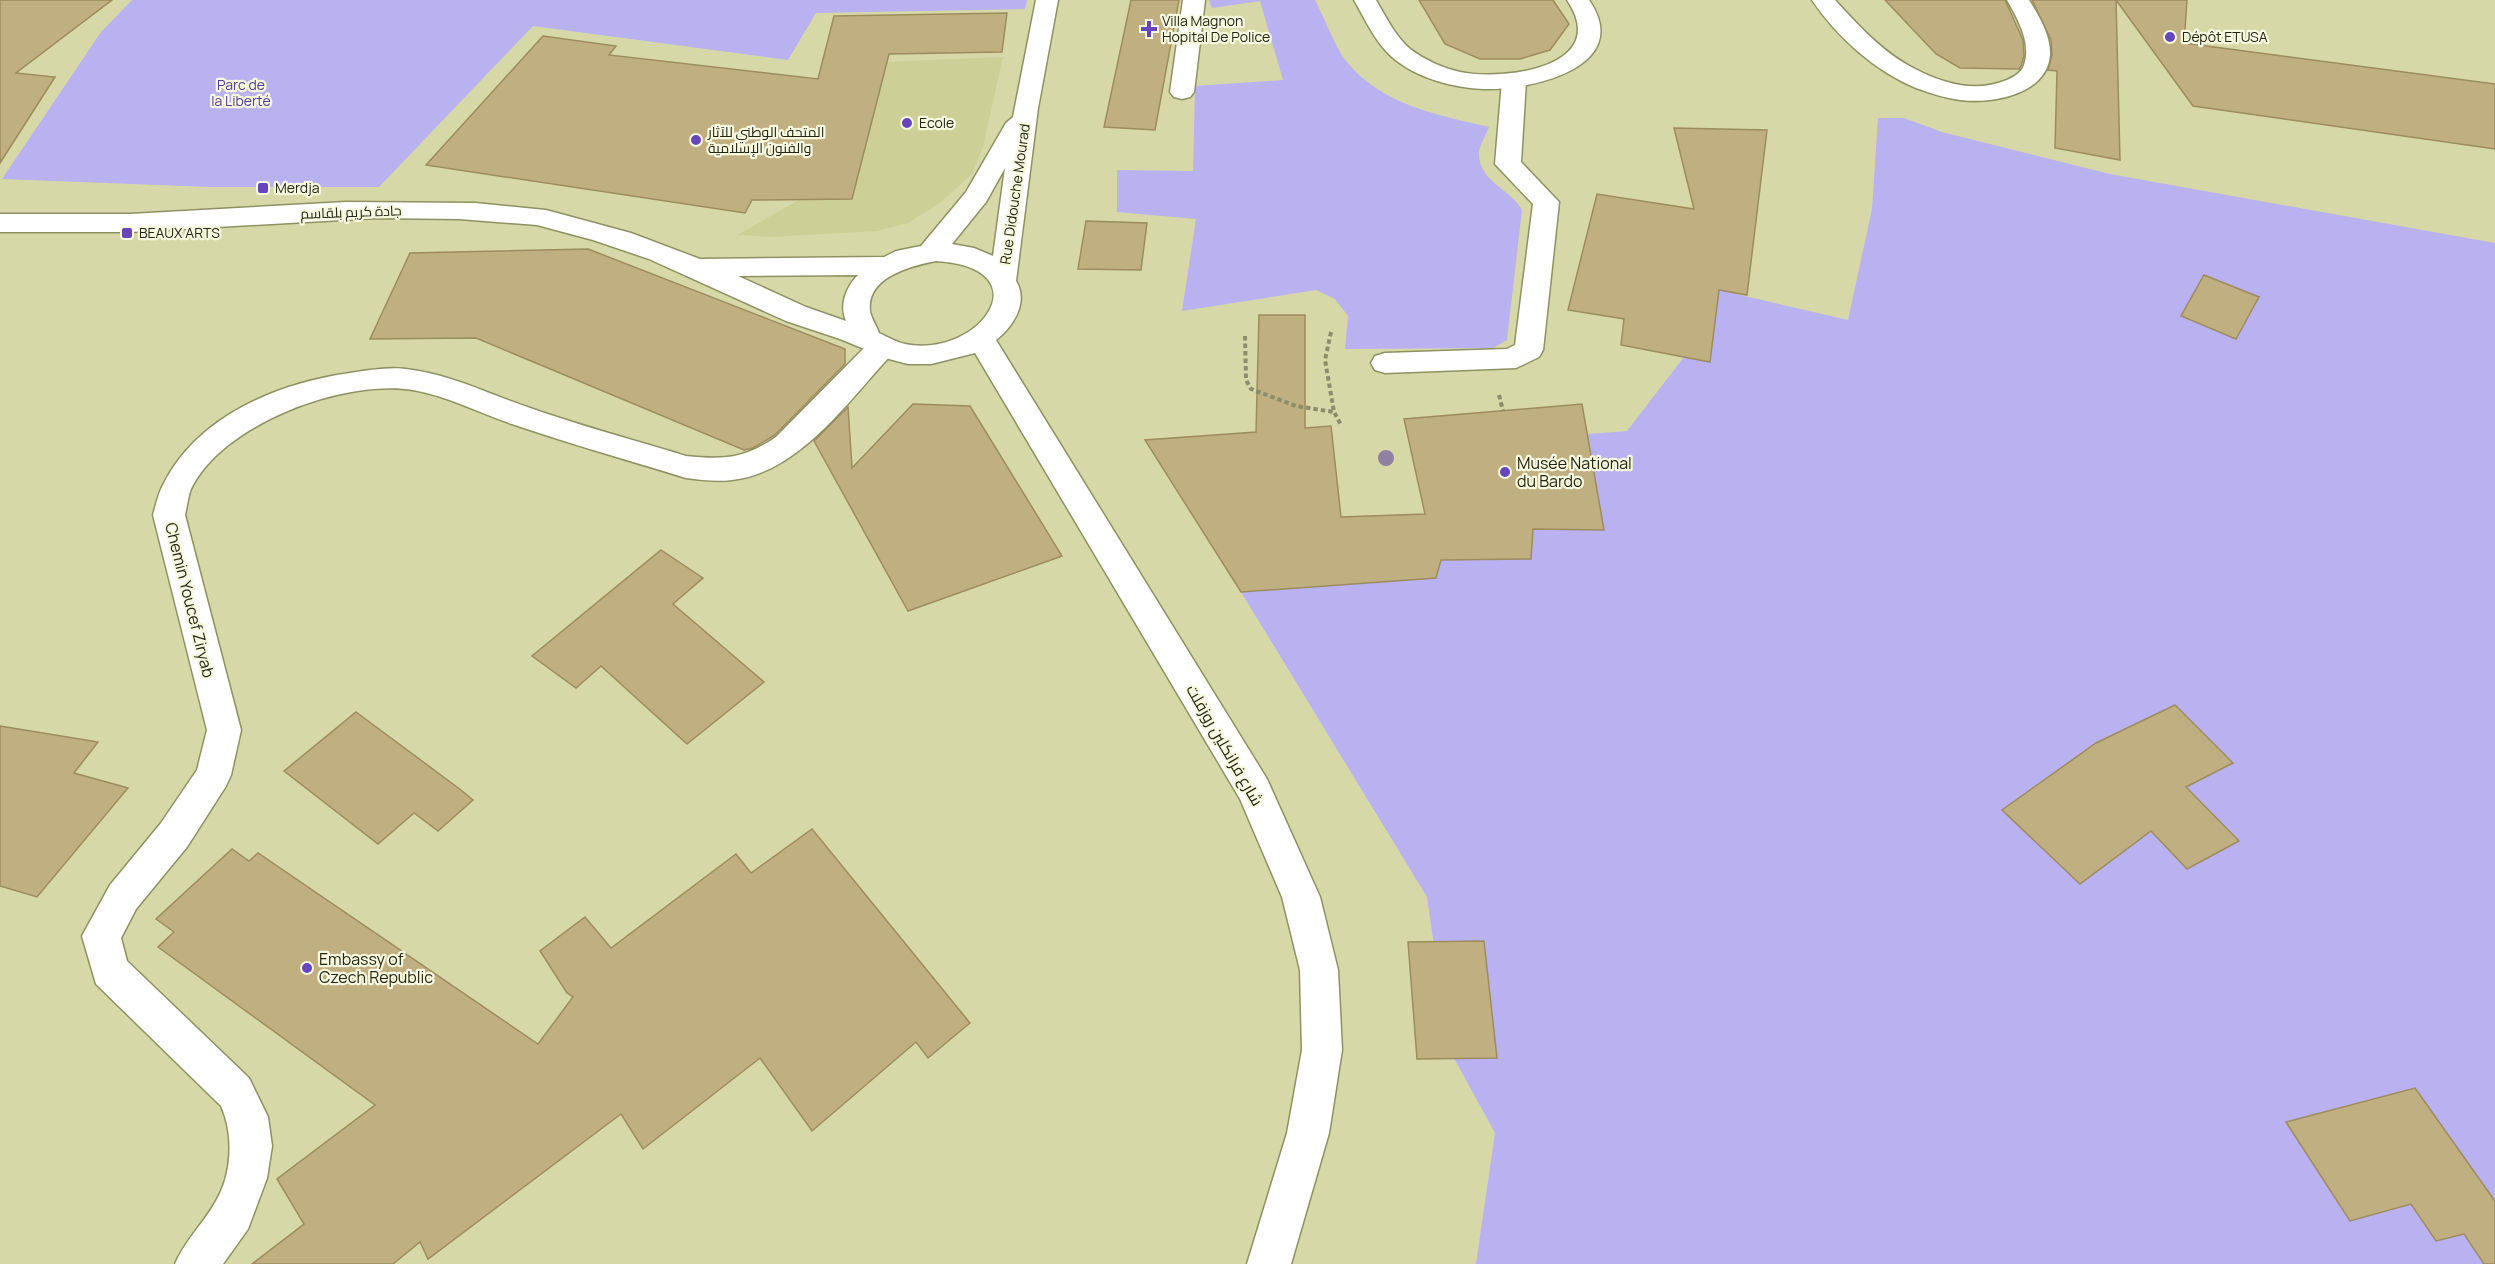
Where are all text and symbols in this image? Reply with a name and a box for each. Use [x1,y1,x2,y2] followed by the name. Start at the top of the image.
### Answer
[1162,11,1270,46] place label: Villa Magnon Hopital De Police
[1140,20,1158,38] marker: Villa Magnon Hopital De Police
[2182,27,2268,46] place label: Dépôt ETUSA
[2163,30,2177,44] marker: Dépôt ETUSA
[211,75,271,110] park label: Parc de la Liberté
[919,113,954,132] place label: Ecole
[900,116,914,130] marker: Ecole
[707,122,824,157] place label: المتحف الوطني للآثار والفنون الإسلامية
[995,122,1034,266] street label: Rue Didouche Mourad
[689,133,703,147] marker: المتحف الوطني للآثار والفنون الإسلامية
[275,178,319,197] place label: Merdja
[256,181,270,195] marker: Merdja
[300,200,402,224] street label: جادة كريم بلقاسم
[139,223,220,242] place label: BEAUX ARTS
[120,226,134,240] marker: BEAUX ARTS
[1517,452,1632,492] place label: Musée National du Bardo
[1498,465,1512,479] marker: Musée National du Bardo
[160,520,220,680] street label: Chemin Youcef Ziryab
[1180,680,1269,810] street label: شارع فرانكلين روزفلت
[319,948,433,988] place label: Embassy of Czech Republic
[300,961,314,975] marker: Embassy of Czech Republic

